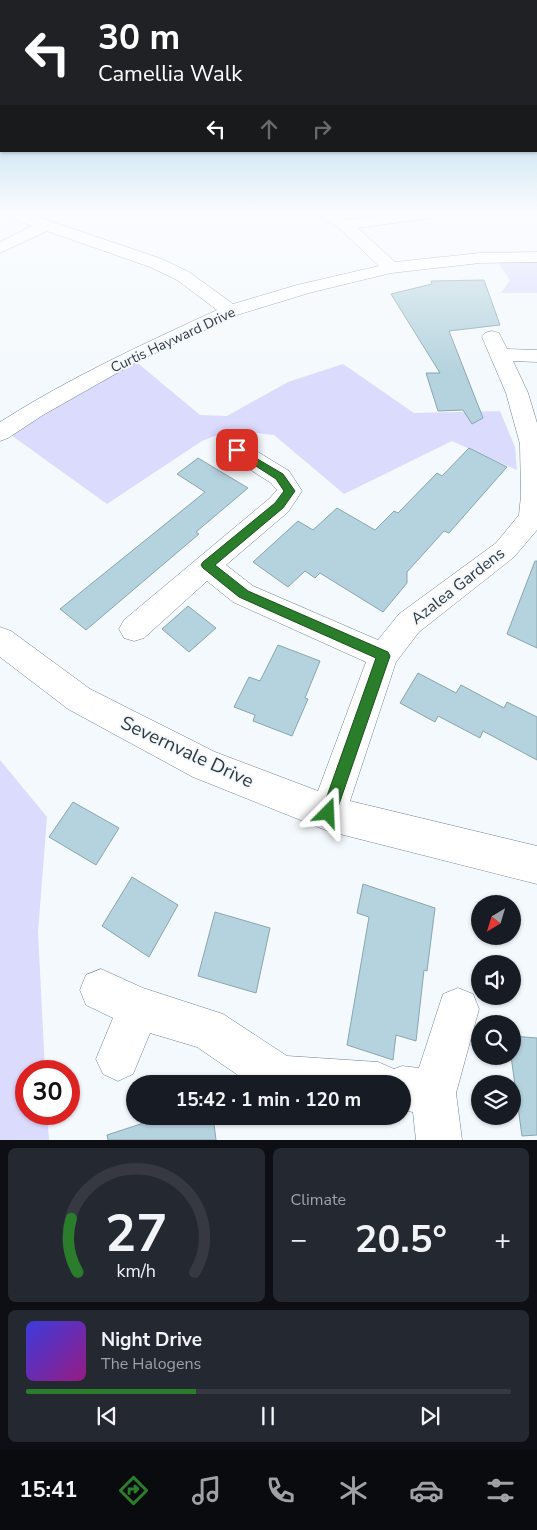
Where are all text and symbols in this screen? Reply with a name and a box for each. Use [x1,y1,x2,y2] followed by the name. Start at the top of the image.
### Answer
[98,14,180,61] text: 30 m
[15,20,80,85] icon: left
[98,59,242,89] text: Camellia Walk
[202,115,230,143] icon: left
[255,115,283,143] icon: ahead
[308,115,336,143] icon: right
[108,303,238,377] street label: Curtis Hayward Drive
[216,429,258,471] pin
[223,436,251,464] icon: arrive
[406,542,510,630] street label: Azalea Gardens
[116,710,258,794] street label: Severnvale Drive
[301,786,353,838] position arrow
[471,895,521,945] north arrow
[471,895,521,1125] map controls
[471,955,521,1005] button: sound
[471,1015,521,1065] button: search
[15,1060,80,1125] speed limit sign: 30
[471,1075,521,1125] button: layers
[176,1087,361,1113] text: 15:42 · 1 min · 120 m
[291,1189,346,1211] text: Climate
[105,1198,167,1269] text: 27
[355,1214,447,1265] text: 20.5°
[291,1221,307,1259] text: −
[494,1221,511,1259] text: +
[117,1259,156,1283] text: km/h
[101,1327,202,1353] text: Night Drive
[101,1353,201,1375] text: The Halogens
[93,1402,121,1430] icon: previous
[254,1402,282,1430] icon: pause
[416,1402,444,1430] icon: next
[116,1473,151,1508] icon: directions
[189,1473,224,1508] icon: music
[263,1473,298,1508] icon: phone
[336,1473,371,1508] icon: climate
[409,1473,444,1508] icon: car
[483,1473,518,1508] icon: filters
[19,1475,77,1505] text: 15:41

